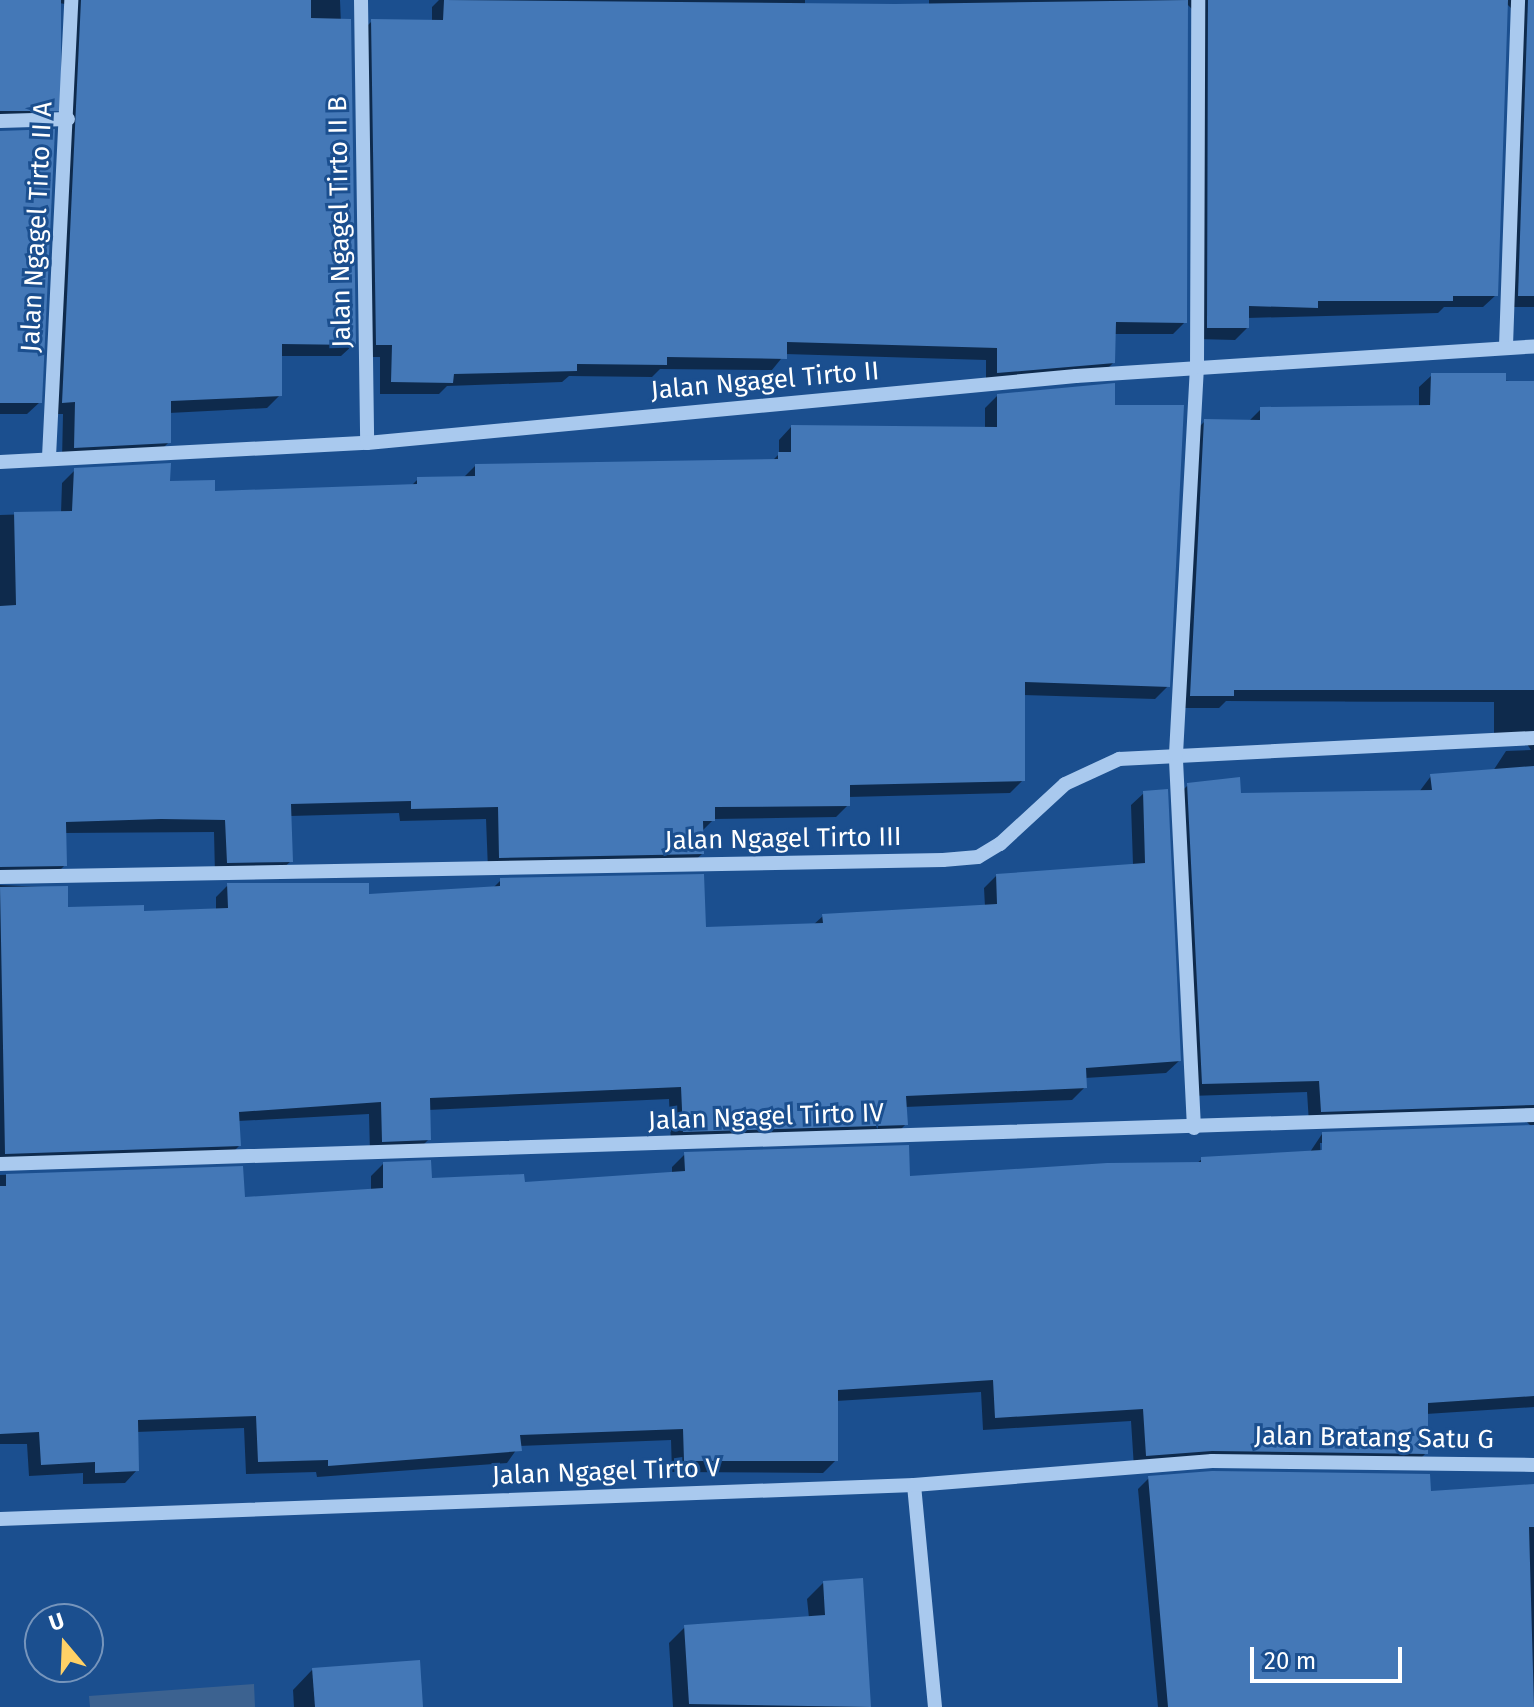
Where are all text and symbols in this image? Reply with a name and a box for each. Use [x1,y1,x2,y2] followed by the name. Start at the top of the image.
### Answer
[322,96,358,348] street label: Jalan Ngagel Tirto II B
[15,101,59,353] street label: Jalan Ngagel Tirto II A
[649,355,881,407] street label: Jalan Ngagel Tirto II
[664,821,902,857] street label: Jalan Ngagel Tirto III
[648,1097,884,1137] street label: Jalan Ngagel Tirto IV
[1254,1420,1494,1456] street label: Jalan Bratang Satu G
[491,1452,721,1492] street label: Jalan Ngagel Tirto V
[24,1603,104,1683] north arrow
[45,1607,68,1637] text: U
[1254,1631,1406,1681] scale bar
[1264,1647,1316,1675] text: 20 m

